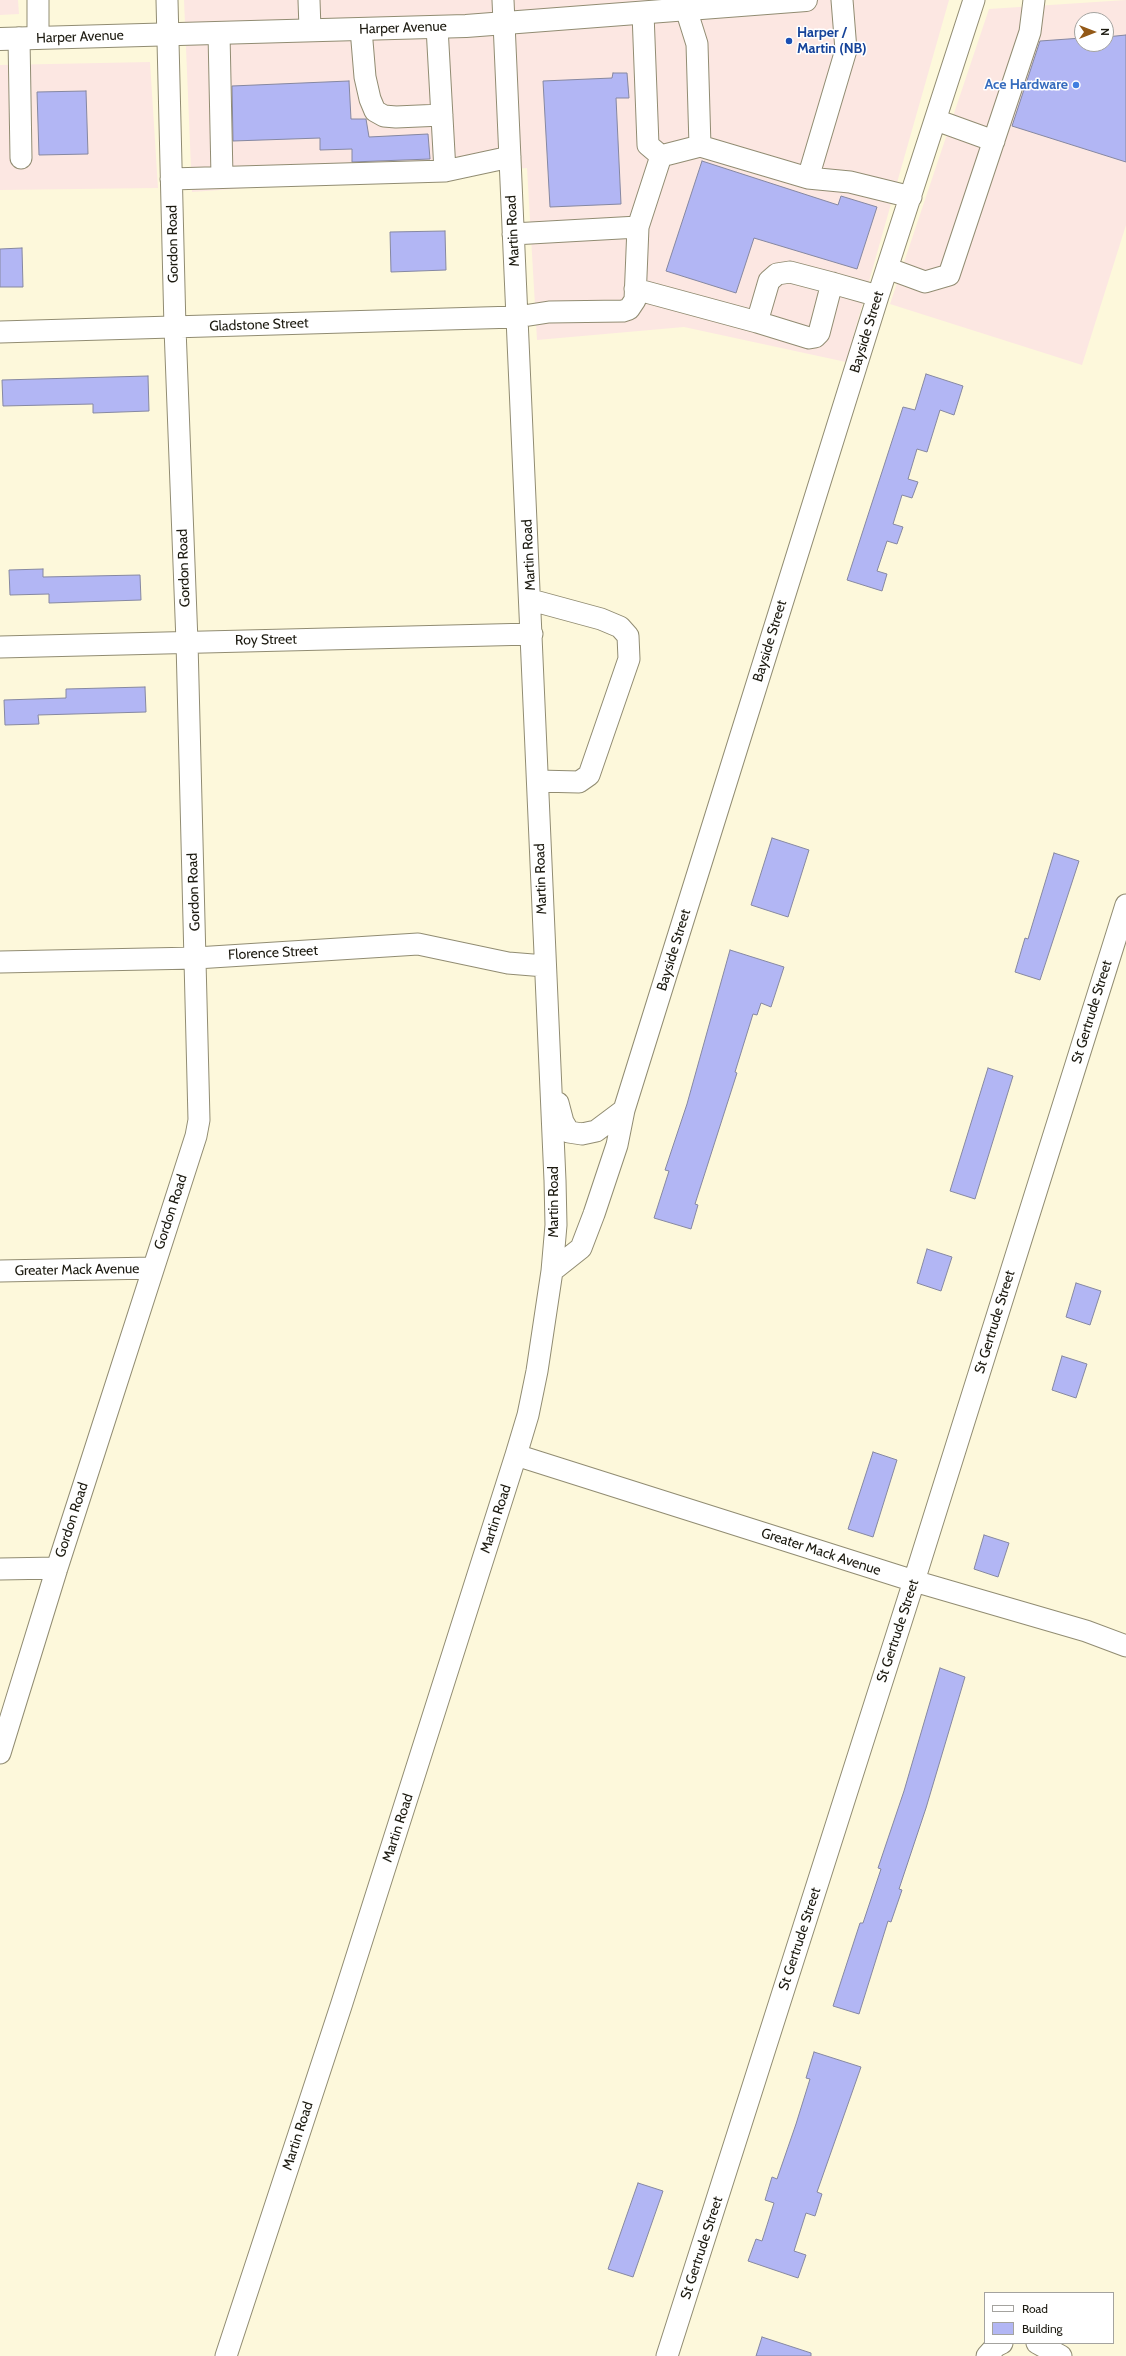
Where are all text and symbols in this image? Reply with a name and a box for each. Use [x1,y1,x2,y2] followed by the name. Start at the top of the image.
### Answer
[1074,12,1114,52] north arrow
[359,18,447,38] street label: Harper Avenue
[797,25,867,58] place label: Harper / Martin (NB)
[36,27,124,47] street label: Harper Avenue
[1098,28,1112,36] text: N
[784,36,794,46] marker: Harper / Martin (NB)
[984,77,1068,93] place label: Ace Hardware
[1071,80,1081,90] marker: Ace Hardware
[503,195,523,267] street label: Martin Road
[164,205,182,283] street label: Gordon Road
[847,289,887,375] street label: Bayside Street
[209,315,309,335] street label: Gladstone Street
[519,519,539,591] street label: Martin Road
[174,529,194,607] street label: Gordon Road
[750,598,790,684] street label: Bayside Street
[235,631,297,649] street label: Roy Street
[531,843,551,915] street label: Martin Road
[184,853,204,931] street label: Gordon Road
[654,907,694,993] street label: Bayside Street
[228,942,318,964] street label: Florence Street
[1068,958,1116,1066] street label: St Gertrude Street
[546,1166,562,1238] street label: Martin Road
[151,1172,191,1252] street label: Gordon Road
[14,1261,140,1279] street label: Greater Mack Avenue
[971,1268,1019,1376] street label: St Gertrude Street
[52,1480,92,1560] street label: Gordon Road
[477,1482,515,1556] street label: Martin Road
[759,1525,883,1579] street label: Greater Mack Avenue
[873,1577,923,1685] street label: St Gertrude Street
[379,1791,417,1865] street label: Martin Road
[775,1885,825,1993] street label: St Gertrude Street
[279,2099,317,2173] street label: Martin Road
[677,2194,727,2302] street label: St Gertrude Street
[984,2292,1114,2344] legend
[1022,2301,1048,2316] text: Road
[1022,2321,1063,2336] text: Building

